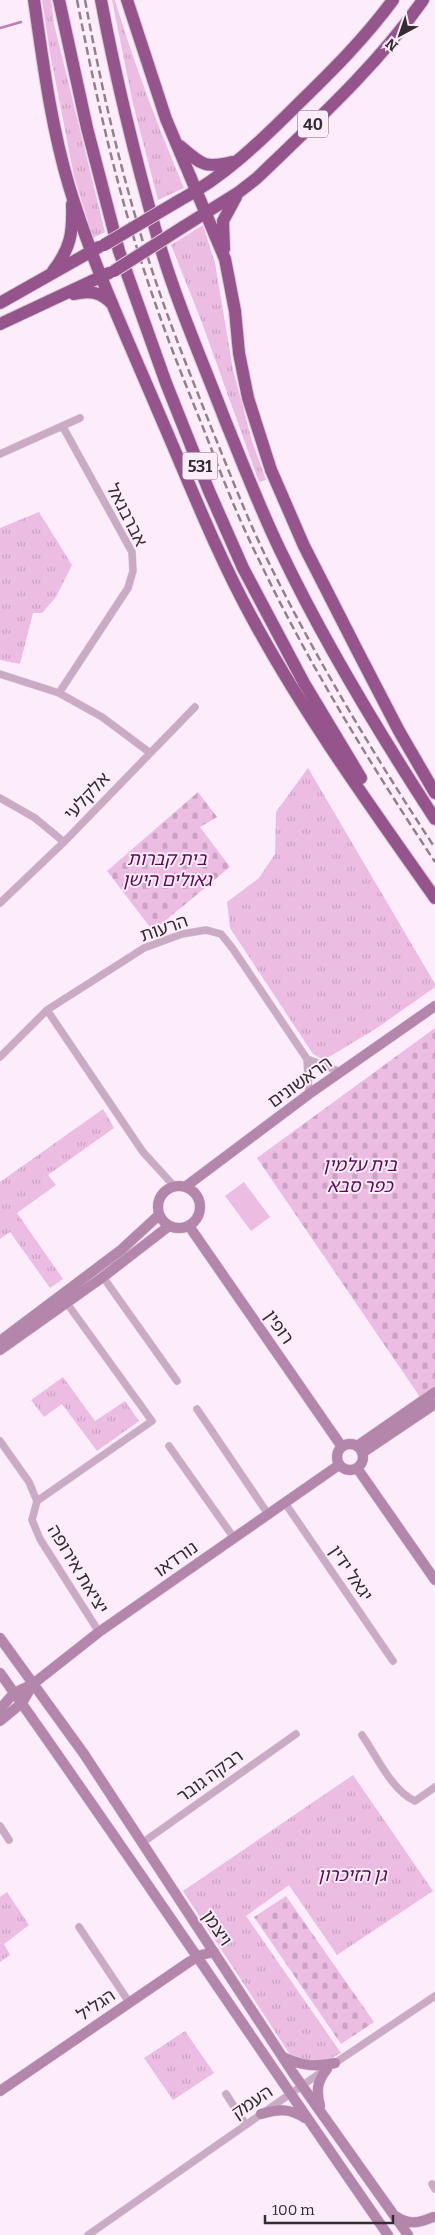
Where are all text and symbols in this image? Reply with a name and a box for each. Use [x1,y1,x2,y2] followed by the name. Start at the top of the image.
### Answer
[375,10,425,60] north arrow
[382,34,402,55] text: N
[298,110,328,138] road number: 40
[182,452,218,480] road number: 531
[102,480,152,550] street label: אברבנאל
[59,768,115,824] street label: אלקלעי
[122,848,213,891] park label: בית קברות גאולים הישן
[137,910,191,946] street label: הרעות
[264,1051,336,1113] street label: הראשונים
[323,1154,398,1197] park label: בית עלמין כפר סבא
[260,1306,298,1348] street label: רופין
[43,1520,113,1618] street label: יציאת אירופה
[150,1536,202,1582] street label: נורדאו
[324,1541,378,1605] street label: יגאל ידין
[173,1745,247,1807] street label: רבקה גובר
[318,1864,388,1886] park label: גן הזיכרון
[197,1906,237,1950] street label: ויצמן
[73,1984,119,2026] street label: הגליל
[227,2080,277,2124] street label: העמק
[265,2192,392,2224] scale bar
[272,2201,315,2219] text: 100 m

